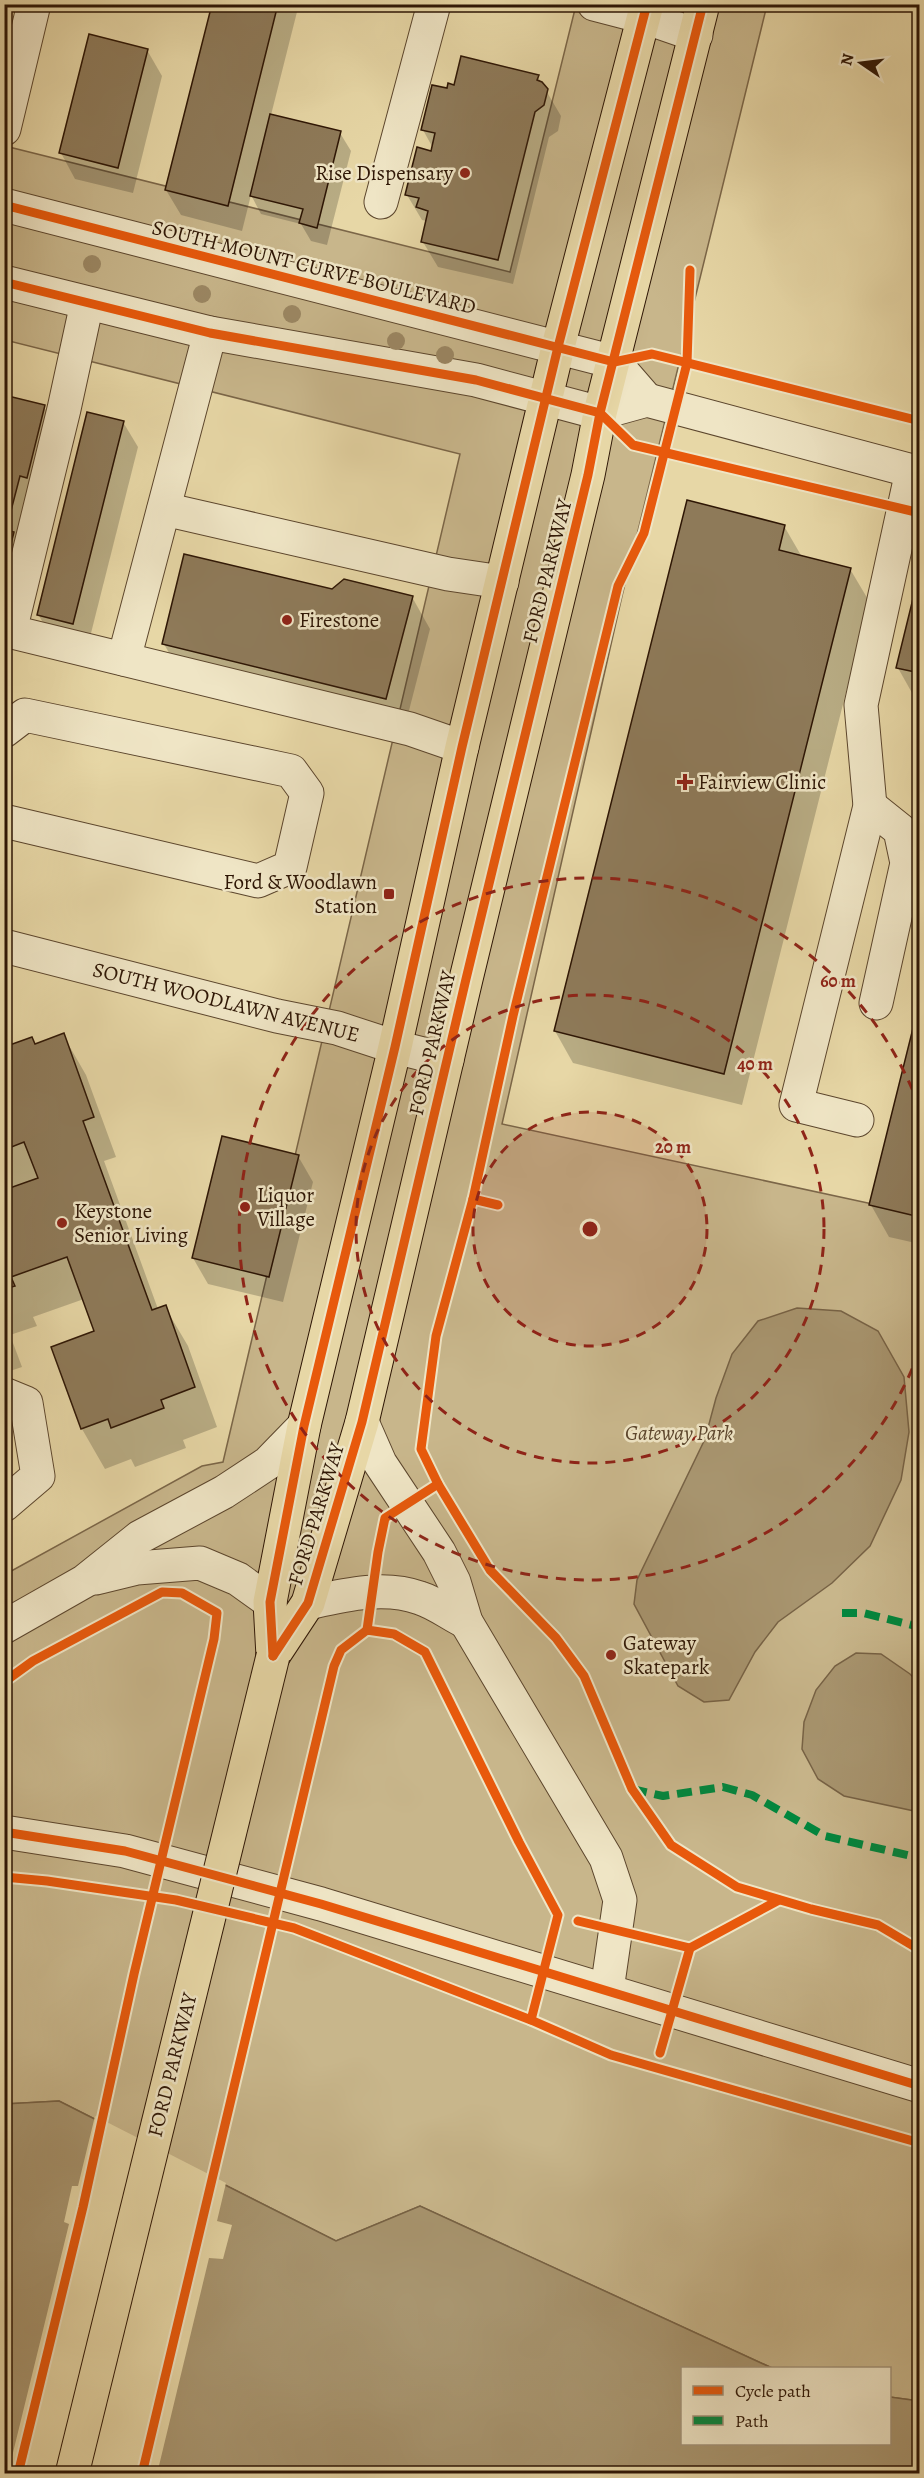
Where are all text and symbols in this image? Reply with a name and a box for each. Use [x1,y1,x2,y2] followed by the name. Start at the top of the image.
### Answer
[831,33,891,93] north arrow
[835,51,860,68] text: N
[315,159,454,187] place label: Rise Dispensary
[458,166,472,180] marker: Rise Dispensary
[149,213,479,321] street label: SOUTH MOUNT CURVE BOULEVARD
[516,495,579,646] street label: FORD PARKWAY
[299,606,379,634] place label: Firestone
[280,613,294,627] marker: Firestone
[698,768,826,796] place label: Fairview Clinic
[676,773,694,791] marker: Fairview Clinic
[224,868,377,920] place label: Ford & Woodlawn Station
[382,887,396,901] marker: Ford & Woodlawn Station
[90,955,362,1049] street label: SOUTH WOODLAWN AVENUE
[402,967,462,1118] street label: FORD PARKWAY
[820,969,856,993] text: 60 m
[737,1052,773,1076] text: 40 m
[655,1135,691,1159] text: 20 m
[256,1181,315,1233] place label: Liquor Village
[74,1197,189,1249] place label: Keystone Senior Living
[238,1200,252,1214] marker: Liquor Village
[55,1216,69,1230] marker: Keystone Senior Living
[580,1219,600,1239] centre of rings
[625,1419,733,1447] park label: Gateway Park
[281,1439,351,1589] street label: FORD PARKWAY
[623,1629,710,1681] place label: Gateway Skatepark
[604,1648,618,1662] marker: Gateway Skatepark
[141,1989,204,2140] street label: FORD PARKWAY
[681,2367,891,2445] legend
[735,2379,811,2403] text: Cycle path
[735,2409,769,2433] text: Path

